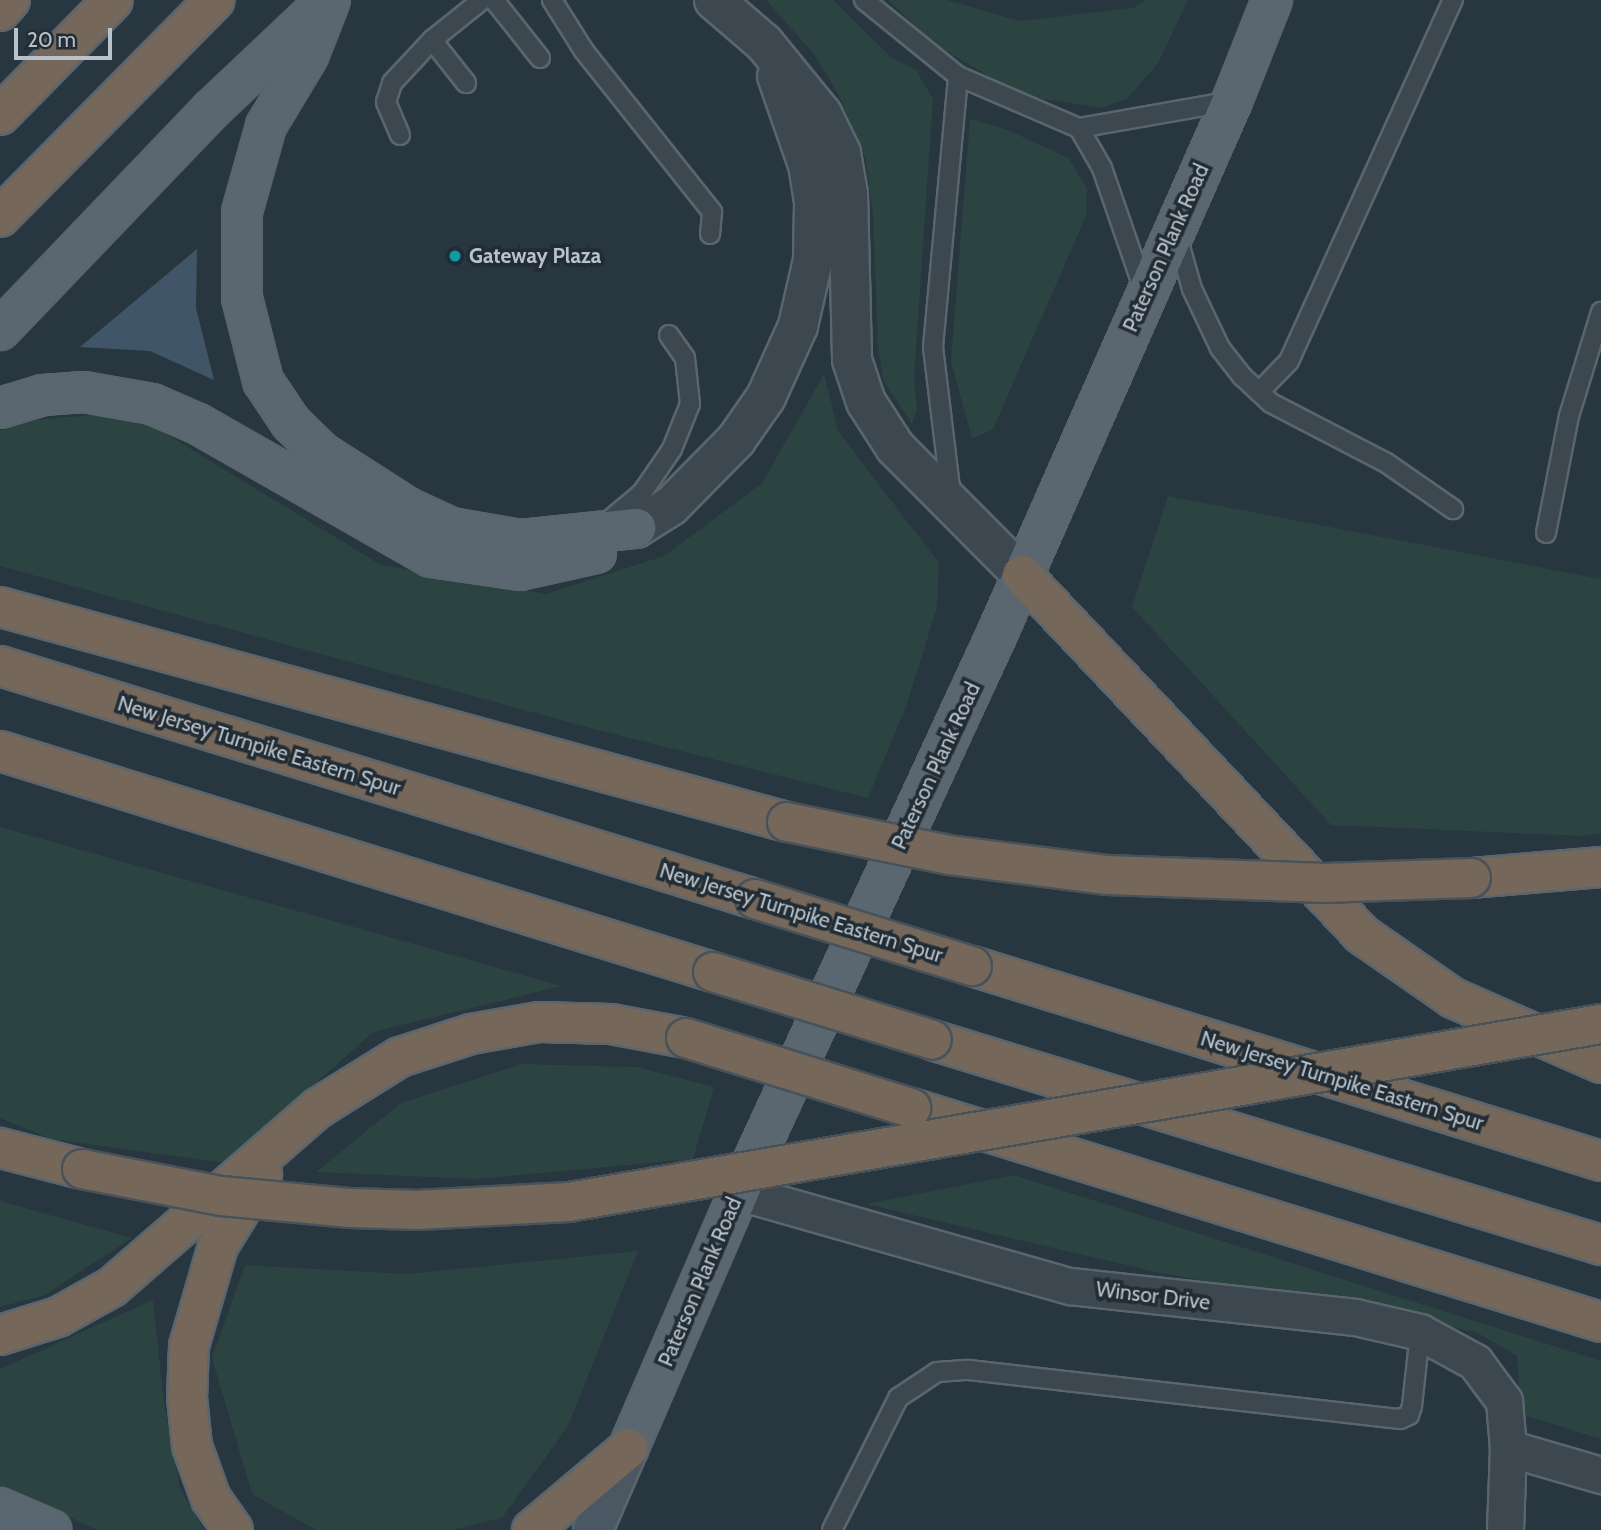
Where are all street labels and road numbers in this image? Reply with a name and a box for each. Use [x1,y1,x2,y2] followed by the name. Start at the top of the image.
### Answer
[1118,160,1214,336] street label: Paterson Plank Road
[886,679,986,853] street label: Paterson Plank Road
[115,691,403,801] street label: New Jersey Turnpike Eastern Spur
[657,858,945,968] street label: New Jersey Turnpike Eastern Spur
[1198,1026,1486,1136] street label: New Jersey Turnpike Eastern Spur
[653,1194,747,1370] street label: Paterson Plank Road
[1095,1277,1211,1315] street label: Winsor Drive

